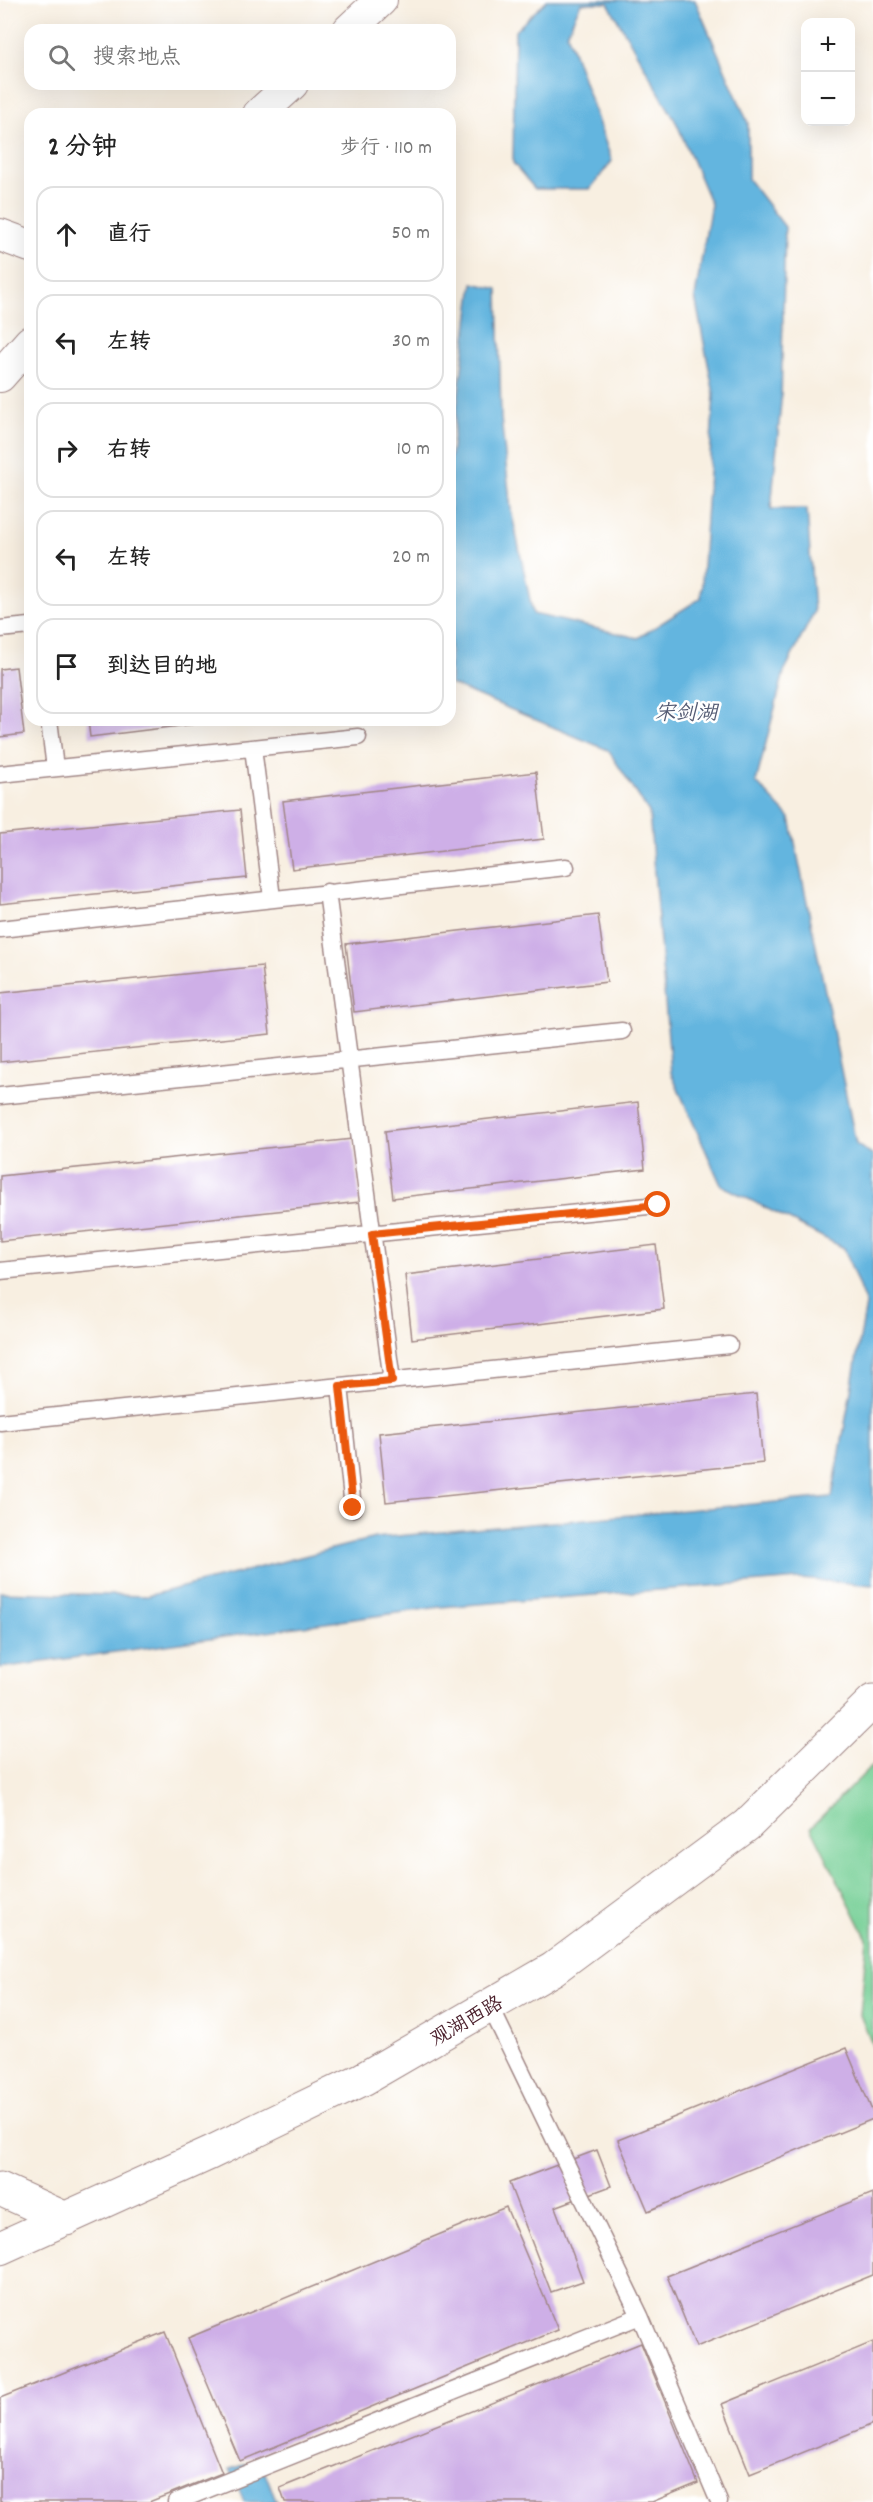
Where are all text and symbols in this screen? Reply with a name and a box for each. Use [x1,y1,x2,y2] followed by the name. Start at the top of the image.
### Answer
[801,18,855,126] map controls
[801,18,855,72] button: +
[24,24,456,90] search box
[45,41,78,74] icon: search
[93,43,181,74] text: 搜索地点
[801,72,855,126] button: −
[48,130,117,167] text: 2 分钟
[340,135,432,163] text: 步行 · 110 m
[50,218,83,251] icon: ahead
[107,220,151,251] text: 直行
[392,220,430,248] text: 50 m
[50,326,83,359] icon: left
[107,328,151,359] text: 左转
[392,328,430,356] text: 30 m
[50,434,83,467] icon: right
[107,436,151,467] text: 右转
[396,436,430,464] text: 10 m
[50,542,83,575] icon: left
[107,544,151,575] text: 左转
[392,544,430,572] text: 20 m
[50,650,83,683] icon: arrive
[107,652,217,683] text: 到达目的地
[655,700,719,730] water label: 宋剑湖
[644,1191,670,1217] route start
[339,1494,365,1520] route end
[426,1990,510,2055] street label: 观湖西路

